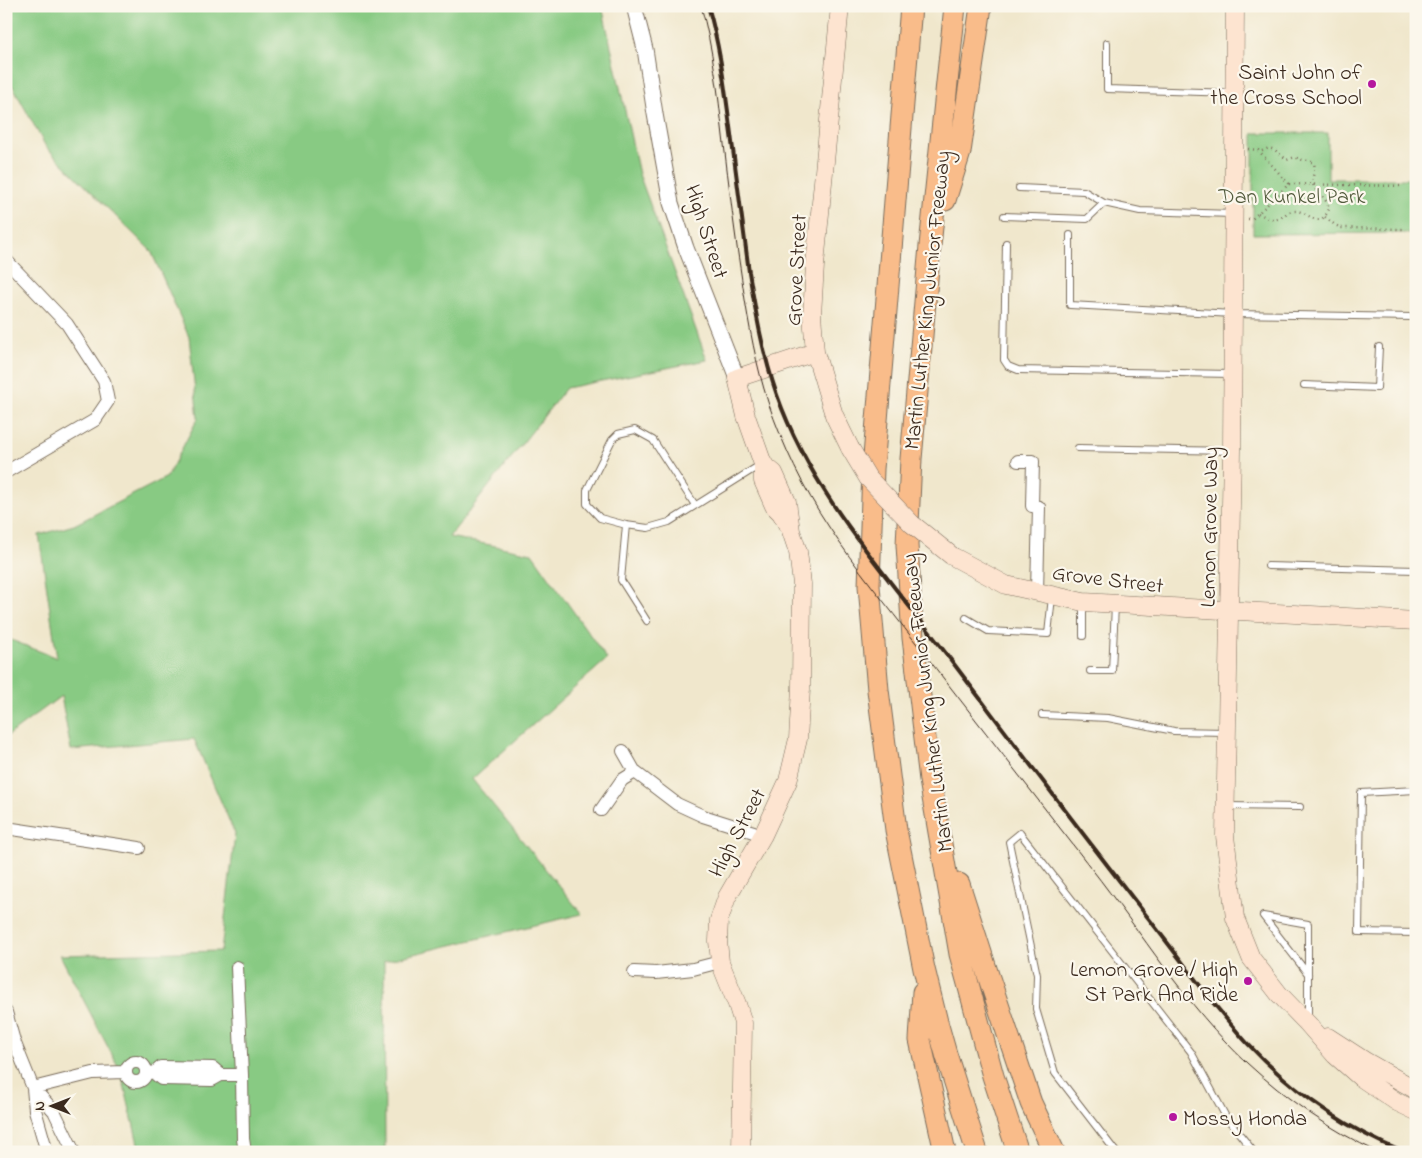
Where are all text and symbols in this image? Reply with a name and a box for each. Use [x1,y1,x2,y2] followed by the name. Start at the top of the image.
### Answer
[1210,58,1363,115] place label: Saint John of the Cross School
[1366,78,1378,90] marker: Saint John of the Cross School
[897,149,962,452] street label: Martin Luther King Junior Freeway
[674,181,736,284] street label: High Street
[1218,182,1366,214] park label: Dan Kunkel Park
[779,213,817,327] street label: Grove Street
[1194,446,1229,608] street label: Lemon Grove Way
[895,551,964,854] street label: Martin Luther King Junior Freeway
[1050,558,1166,604] street label: Grove Street
[702,782,777,884] street label: High Street
[1070,955,1238,1012] place label: Lemon Grove / High St Park And Ride
[1242,975,1254,987] marker: Lemon Grove / High St Park And Ride
[28,1080,78,1130] north arrow
[30,1101,51,1111] text: N
[1183,1104,1307,1137] place label: Mossy Honda
[1167,1111,1179,1123] marker: Mossy Honda

